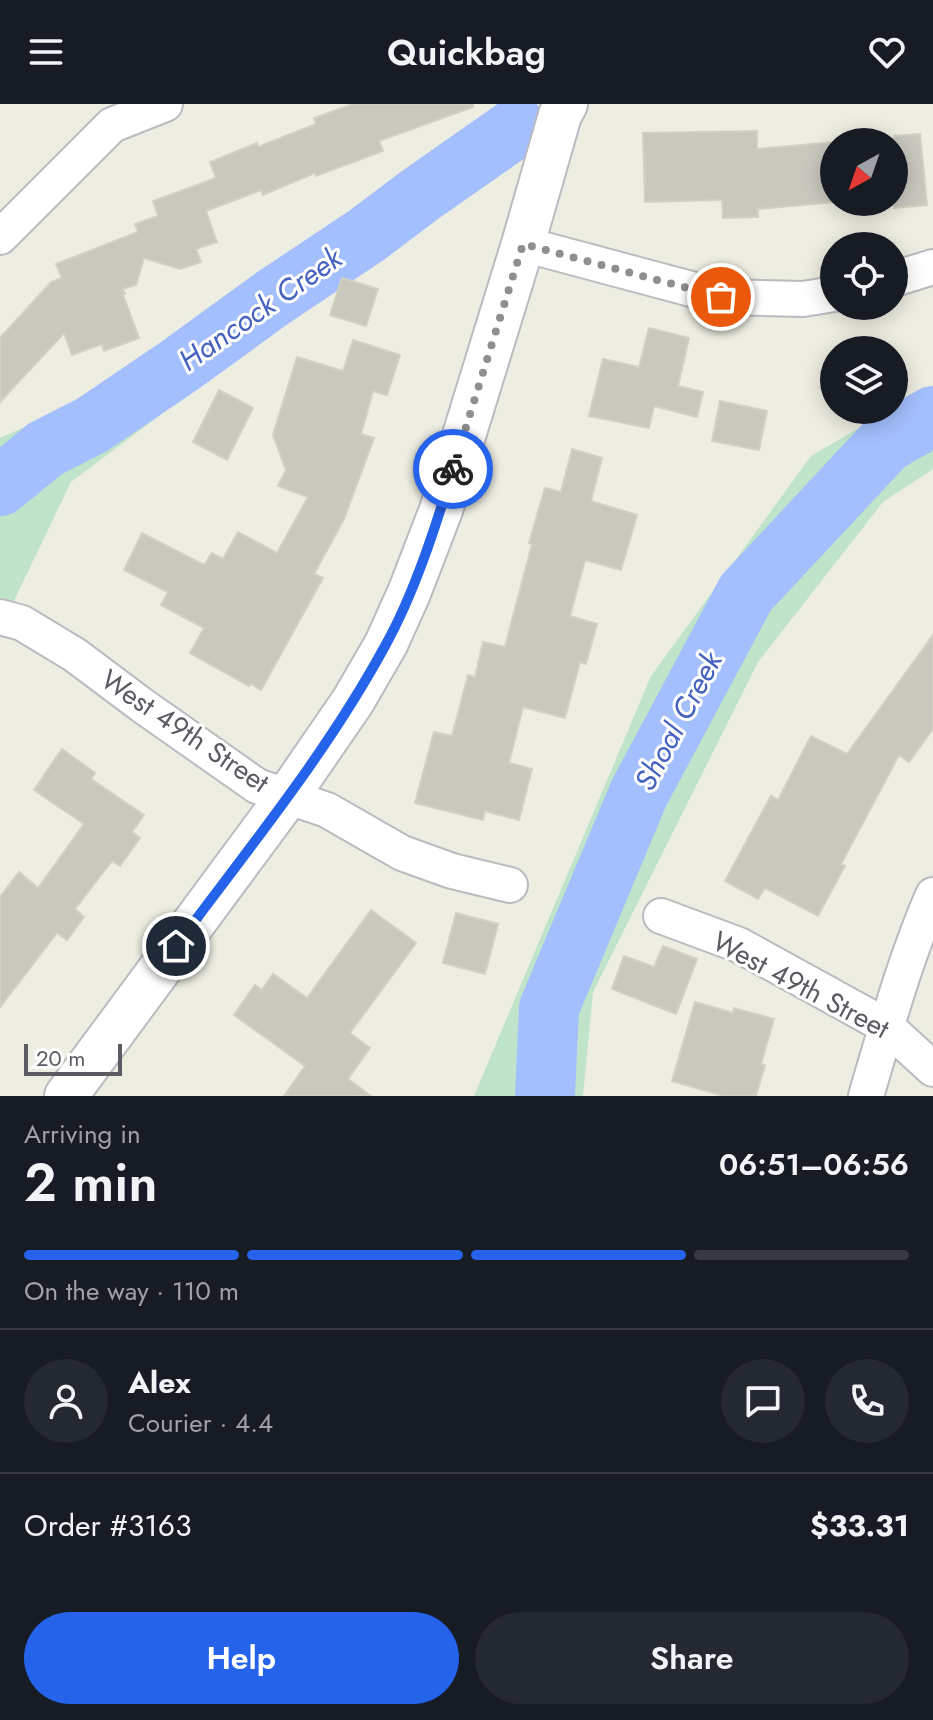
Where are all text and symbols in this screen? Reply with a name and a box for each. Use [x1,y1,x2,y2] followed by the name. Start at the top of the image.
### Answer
[387,26,546,78] text: Quickbag
[24,30,68,74] icon: menu
[865,30,909,74] icon: heart
[820,128,908,216] north arrow
[820,128,908,424] map controls
[820,232,908,320] button: locate
[170,236,351,381] water label: Hancock Creek
[687,263,755,331] pin
[699,275,743,319] icon: bag
[820,336,908,424] button: layers
[413,429,493,509] courier
[431,447,475,491] icon: bike
[623,643,733,798] water label: Shoal Creek
[93,659,278,803] street label: West 49th Street
[142,912,210,980] pin
[705,921,897,1049] street label: West 49th Street
[154,924,198,968] icon: home
[24,1040,122,1076] scale bar
[36,1042,85,1074] text: 20 m
[24,1115,141,1153] text: Arriving in
[719,1143,909,1186] text: 06:51–06:56
[24,1145,157,1221] text: 2 min
[24,1272,239,1310] text: On the way · 110 m
[24,1359,108,1443] button: person
[721,1359,805,1443] button: chat
[825,1359,909,1443] button: phone
[128,1361,191,1404] text: Alex
[128,1404,273,1442] text: Courier · 4.4
[24,1504,192,1547] text: Order #3163
[810,1504,909,1547] text: $33.31
[24,1612,459,1704] button: Help
[475,1612,909,1704] button: Share

